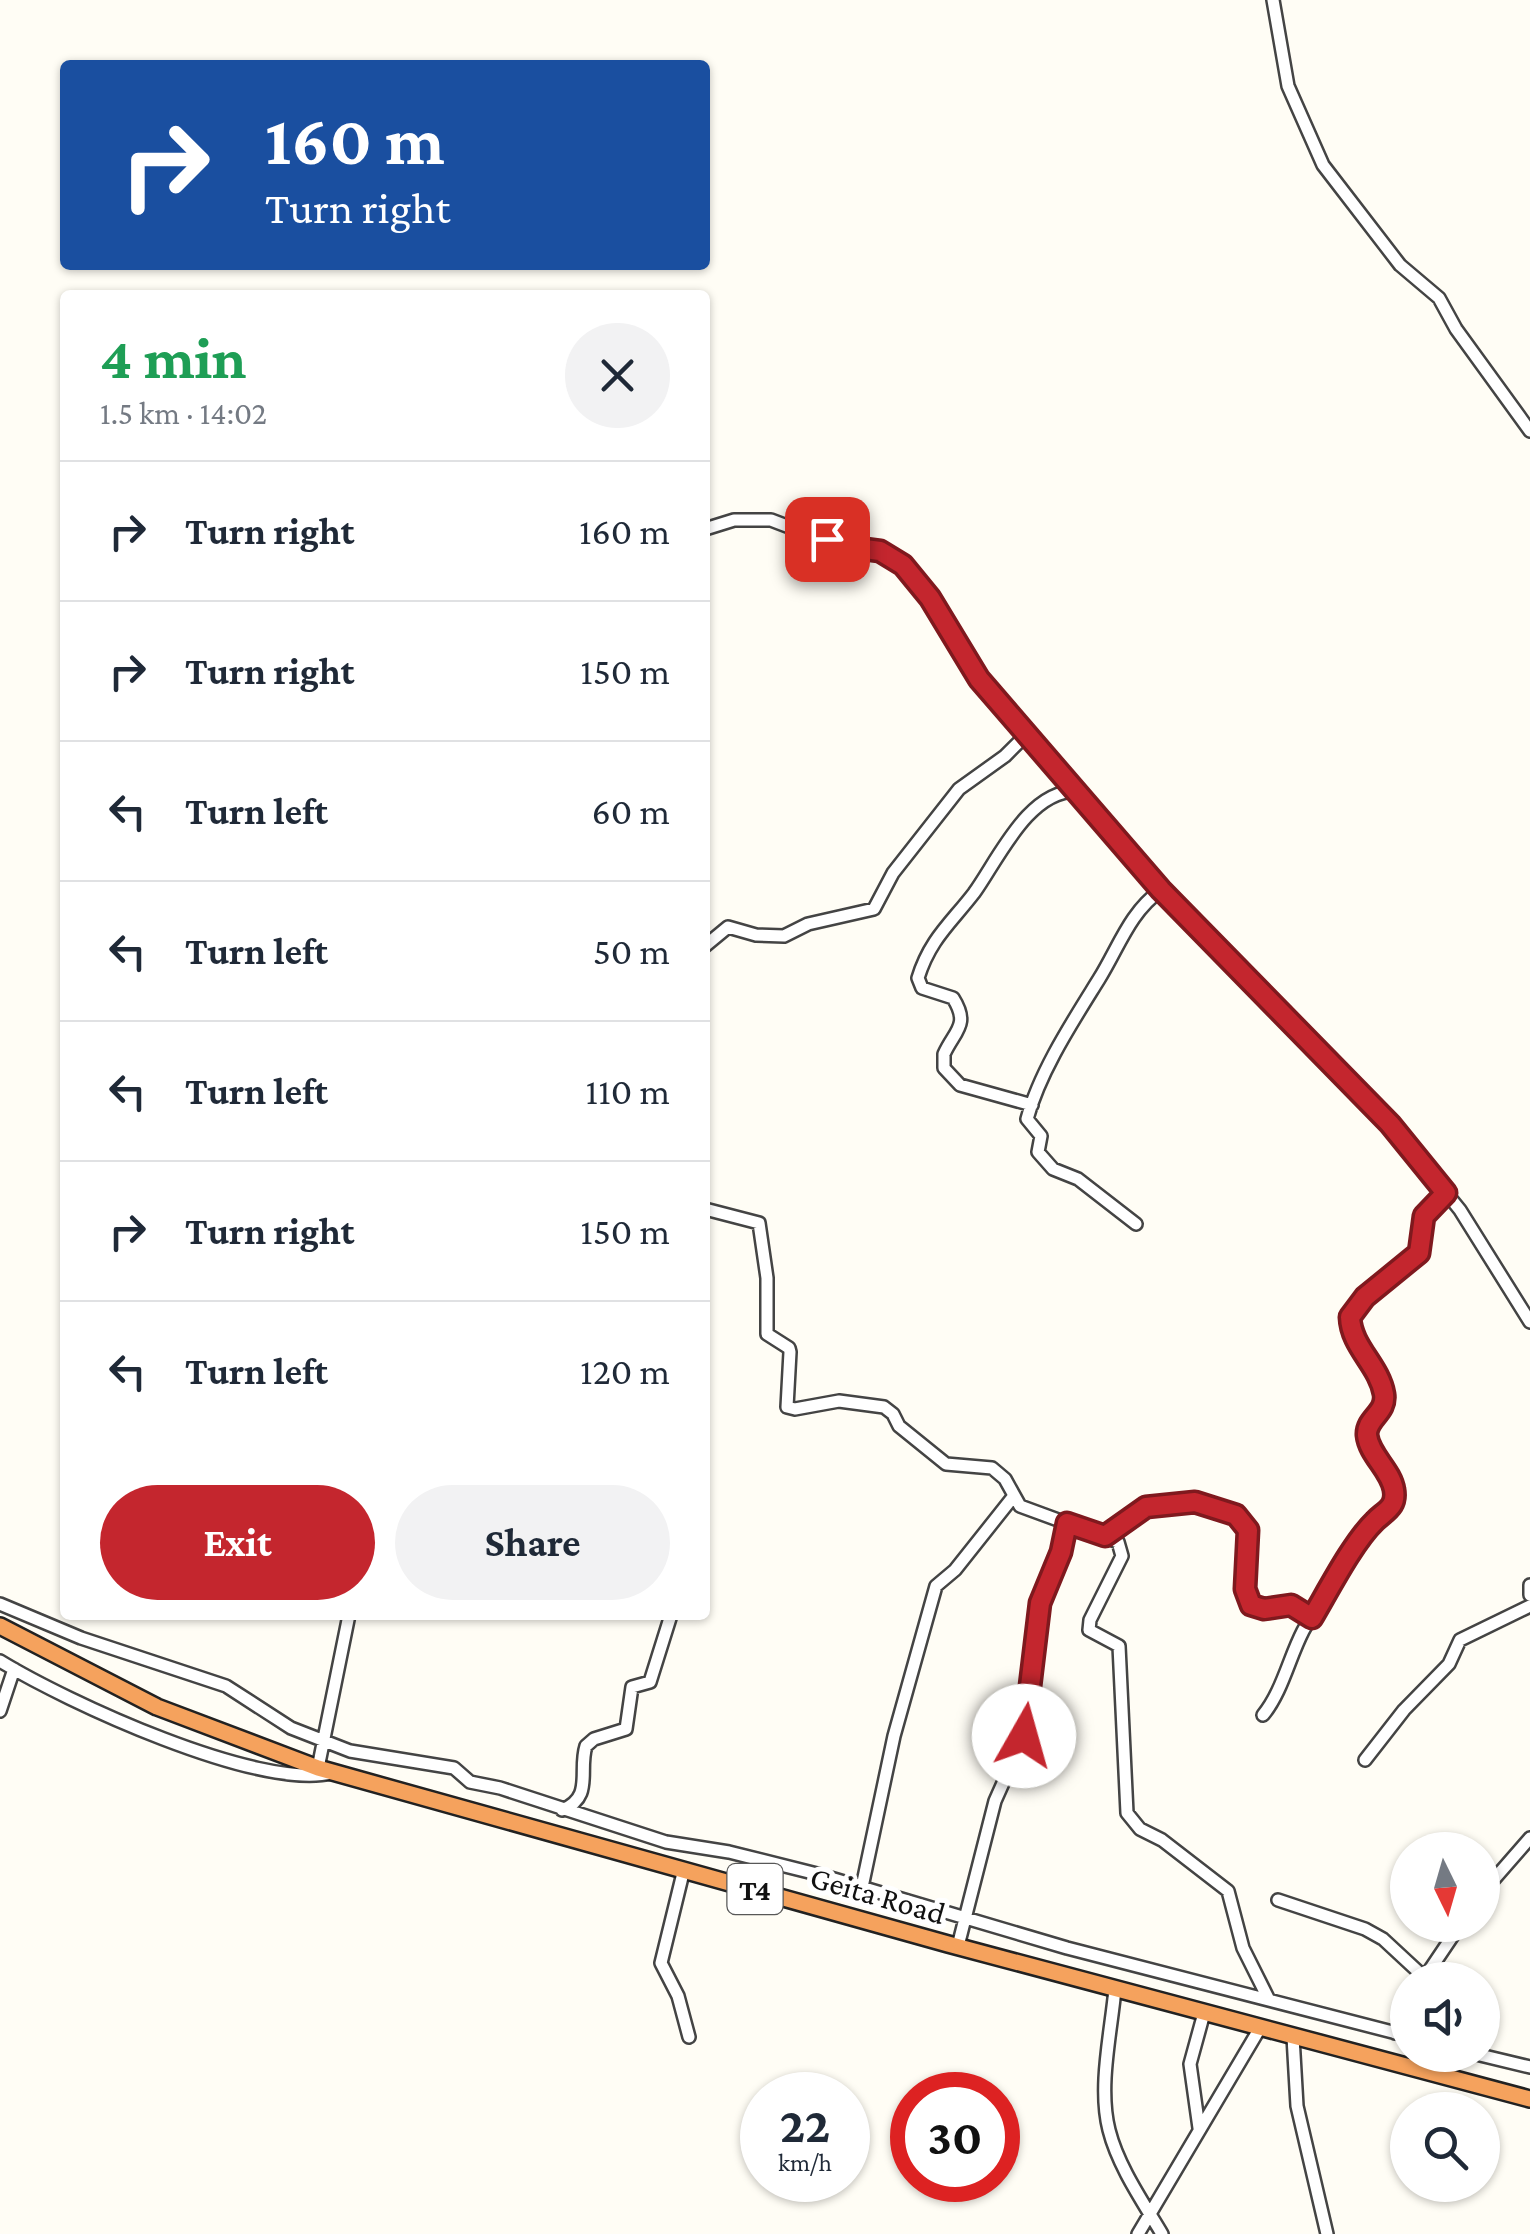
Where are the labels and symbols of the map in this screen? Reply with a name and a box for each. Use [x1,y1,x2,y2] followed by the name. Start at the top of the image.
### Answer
[785,497,870,582] pin
[972,1684,1076,1788] position arrow
[1390,1832,1500,1942] north arrow
[806,1859,950,1931] street label: Geita Road
[728,1864,782,1914] road number: T4
[890,2072,1020,2202] speed limit sign: 30

